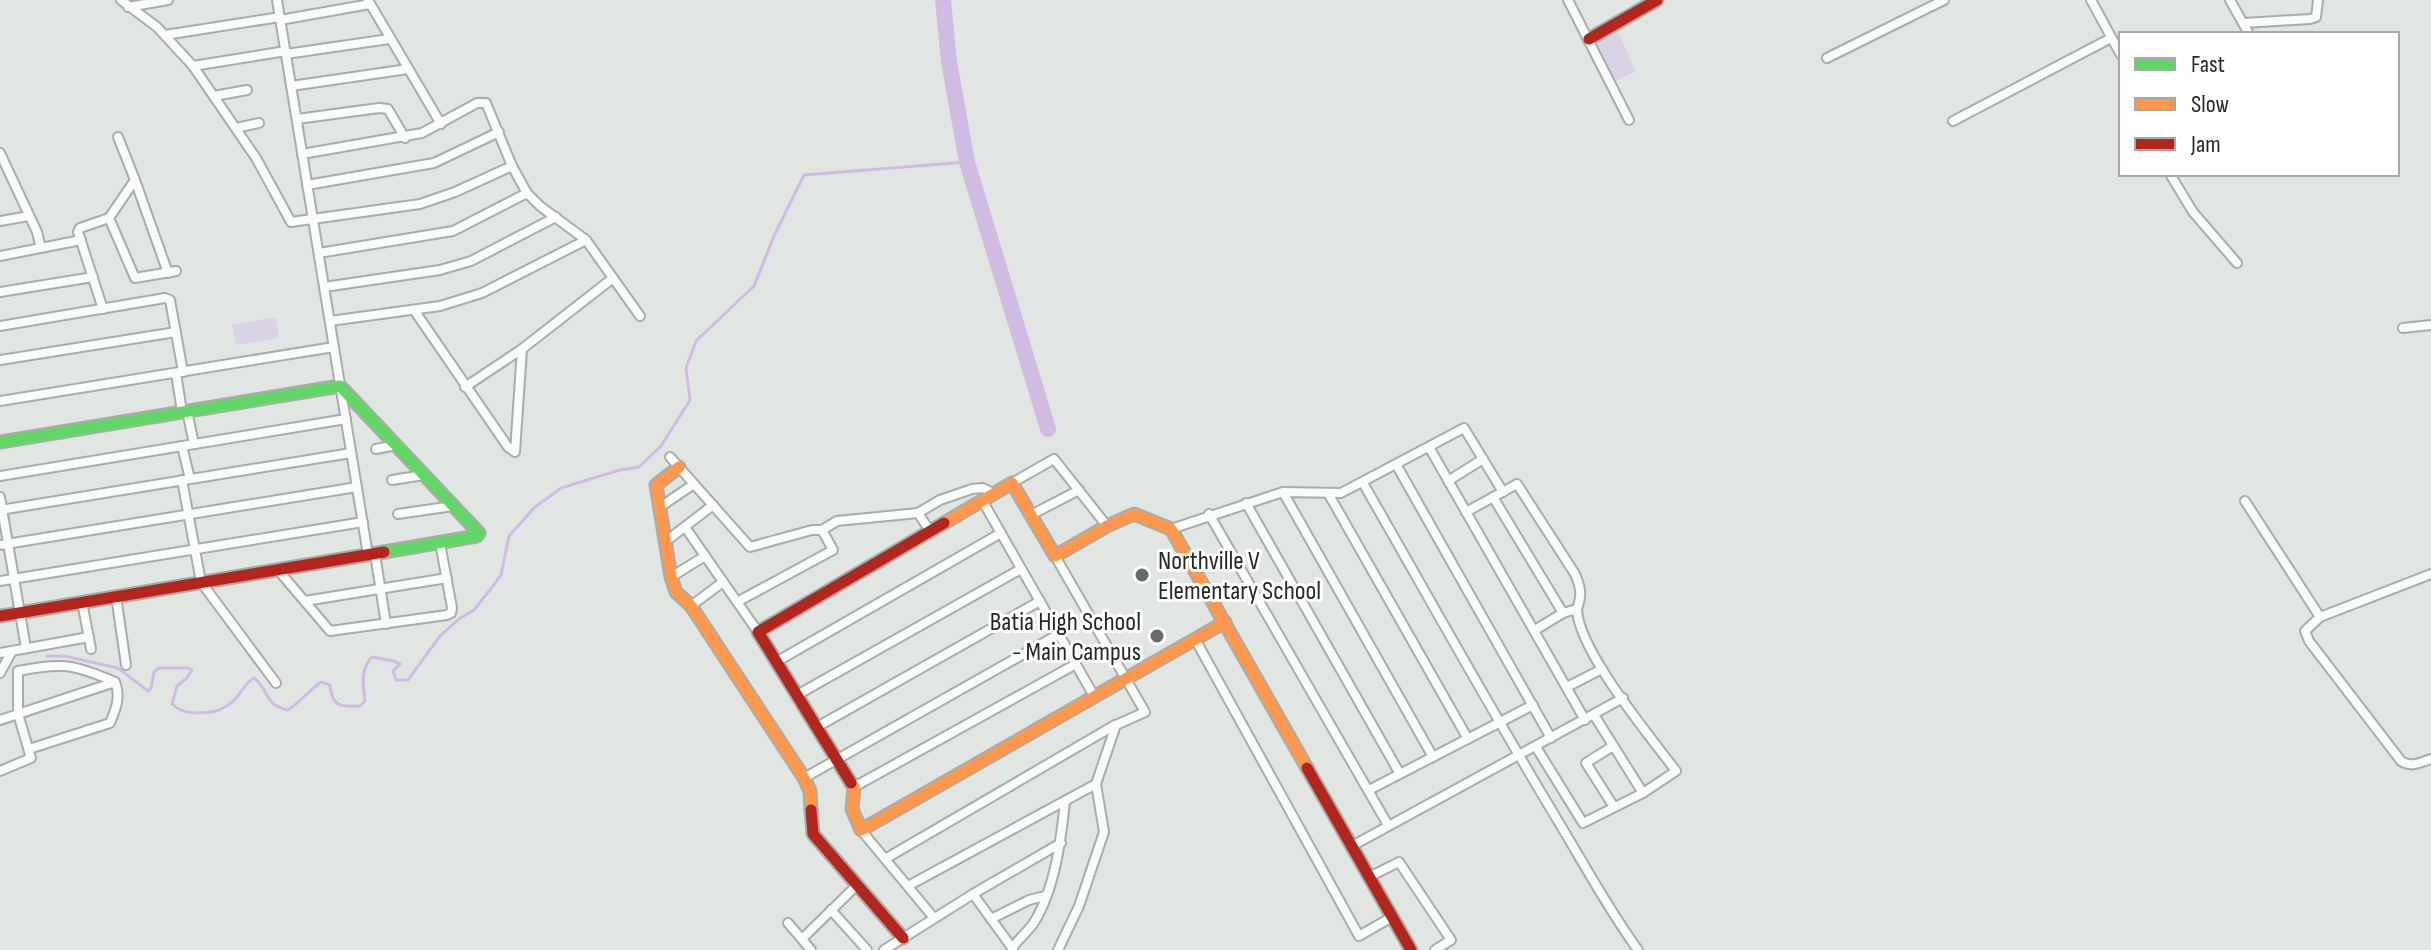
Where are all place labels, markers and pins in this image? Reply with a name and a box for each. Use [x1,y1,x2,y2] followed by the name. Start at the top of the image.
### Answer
[1158,546,1321,607] place label: Northville V Elementary School
[1133,566,1151,584] marker: Northville V Elementary School
[990,607,1141,668] place label: Batia High School - Main Campus
[1148,627,1166,645] marker: Batia High School - Main Campus

